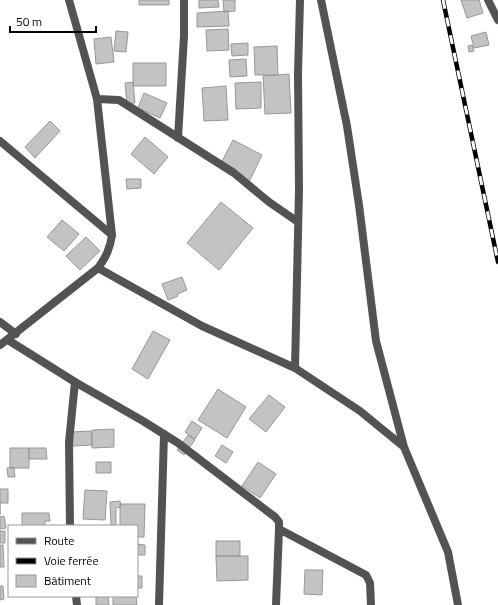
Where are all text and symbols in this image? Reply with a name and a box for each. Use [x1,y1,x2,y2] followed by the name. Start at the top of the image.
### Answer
[10,8,96,34] scale bar
[16,12,42,31] text: 50 m
[8,525,138,597] legend
[44,531,74,550] text: Route
[44,551,99,570] text: Voie ferrée
[44,571,92,590] text: Bâtiment

